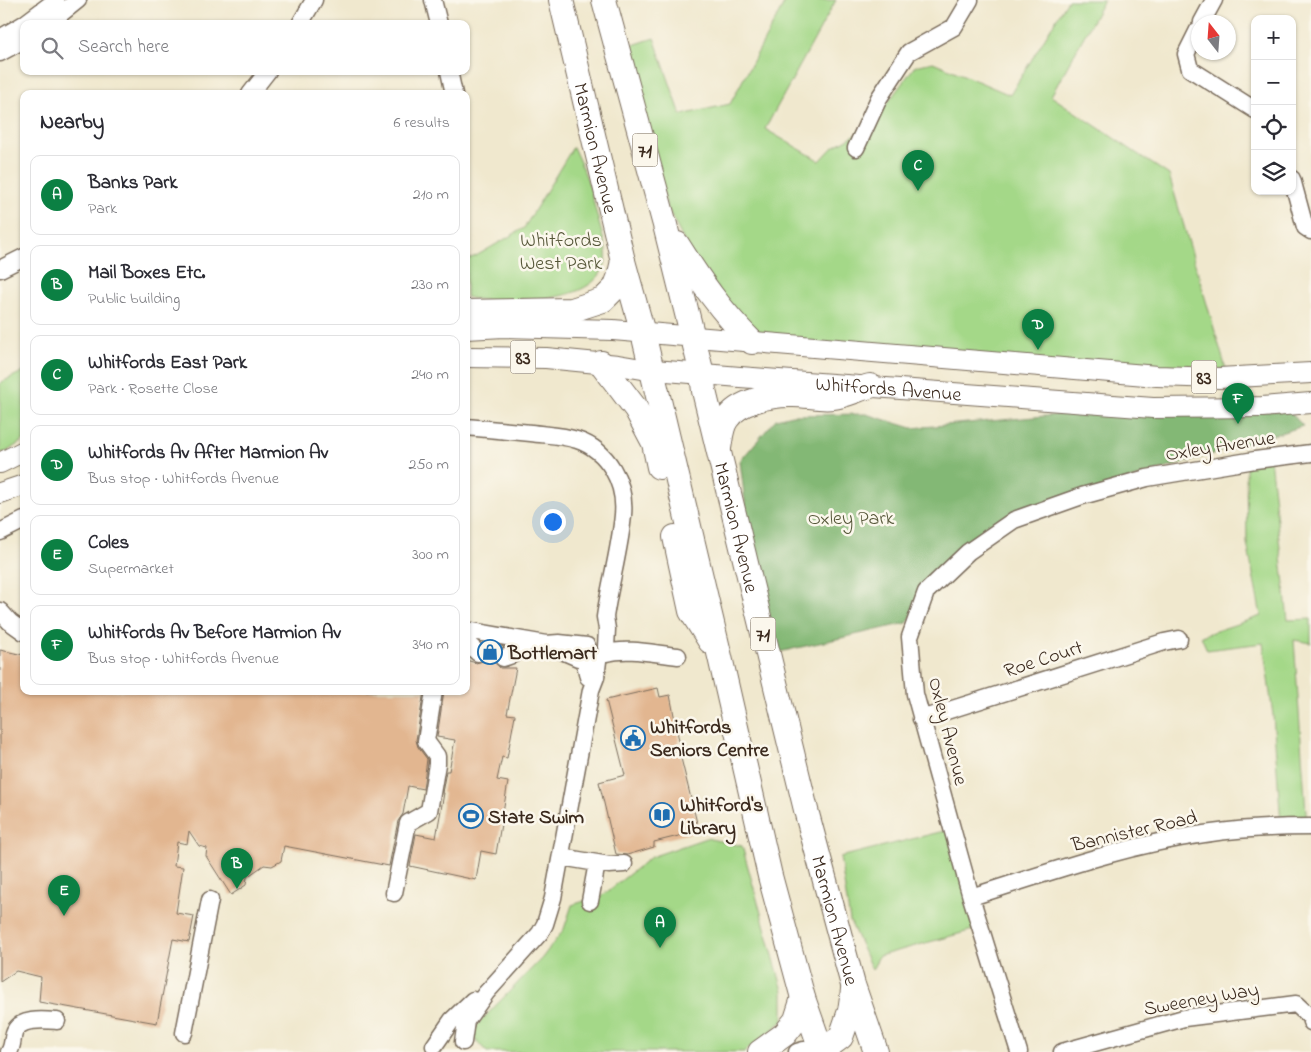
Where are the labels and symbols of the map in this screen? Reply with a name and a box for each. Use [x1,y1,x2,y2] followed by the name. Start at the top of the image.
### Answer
[1191,15,1236,60] north arrow
[564,80,623,217] street label: Marmion Avenue
[632,134,658,166] road number: 71
[902,150,934,191] pin: C
[520,227,602,279] park label: Whitfords West Park
[1022,309,1054,350] pin: D
[510,341,536,374] road number: 83
[1192,361,1216,394] road number: 83
[814,371,962,411] street label: Whitfords Avenue
[1222,383,1254,424] pin: F
[1164,425,1277,470] street label: Oxley Avenue
[705,460,765,596] street label: Marmion Avenue
[808,505,895,534] park label: Oxley Park
[540,509,566,535] your location
[750,618,776,650] road number: 71
[1001,634,1087,687] street label: Roe Court
[477,639,503,665] shop icon: Bottlemart
[507,640,597,669] place label: Bottlemart
[919,675,974,789] street label: Oxley Avenue
[650,714,770,766] place label: Whitfords Seniors Centre
[620,725,646,751] public building icon: Whitfords Seniors Centre
[680,792,764,845] place label: Whitford's Library
[649,802,675,828] library icon: Whitford's Library
[458,803,484,829] sports icon: State Swim
[488,804,585,833] place label: State Swim
[1068,804,1200,861] street label: Bannister Road
[221,848,253,889] pin: B
[802,853,864,989] street label: Marmion Avenue
[48,875,80,916] pin: E
[644,907,676,948] pin: A
[1142,976,1261,1025] street label: Sweeney Way

